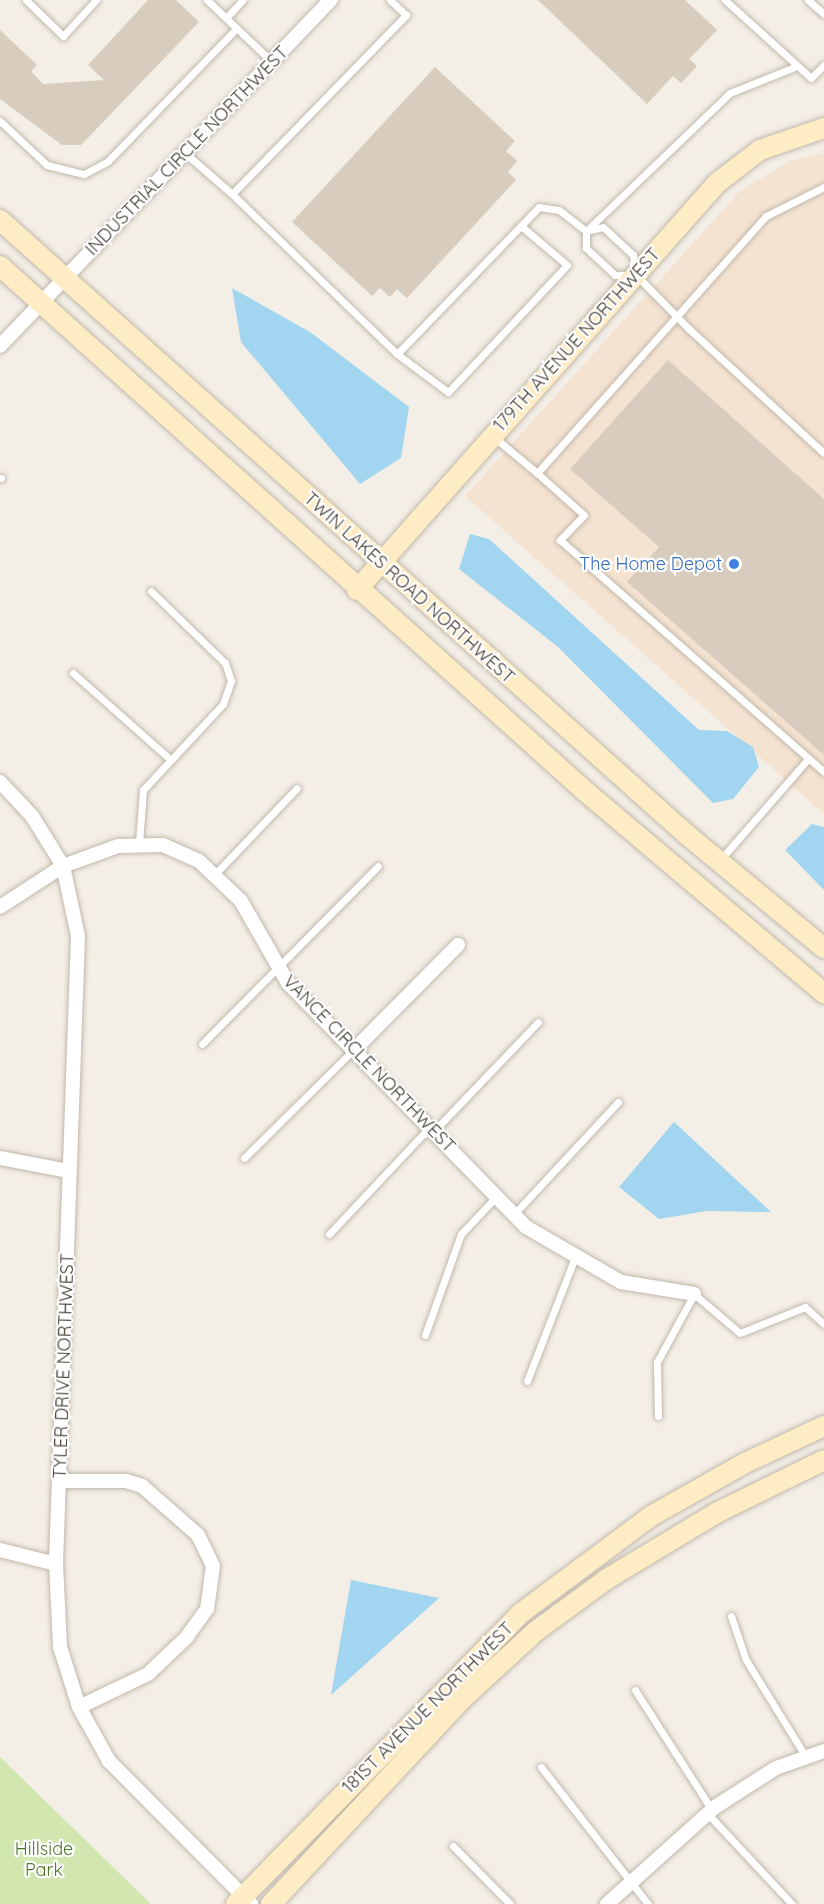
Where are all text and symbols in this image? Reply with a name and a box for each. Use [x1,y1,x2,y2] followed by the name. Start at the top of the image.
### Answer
[81,42,293,260] street label: INDUSTRIAL CIRCLE NORTHWEST
[489,244,665,436] street label: 179TH AVENUE NORTHWEST
[299,488,519,688] street label: TWIN LAKES ROAD NORTHWEST
[579,553,722,575] place label: The Home Depot
[727,557,741,571] marker: The Home Depot
[278,971,460,1157] street label: VANCE CIRCLE NORTHWEST
[49,1253,79,1479] street label: TYLER DRIVE NORTHWEST
[338,1618,518,1798] street label: 181ST AVENUE NORTHWEST
[15,1839,73,1882] park label: Hillside Park

